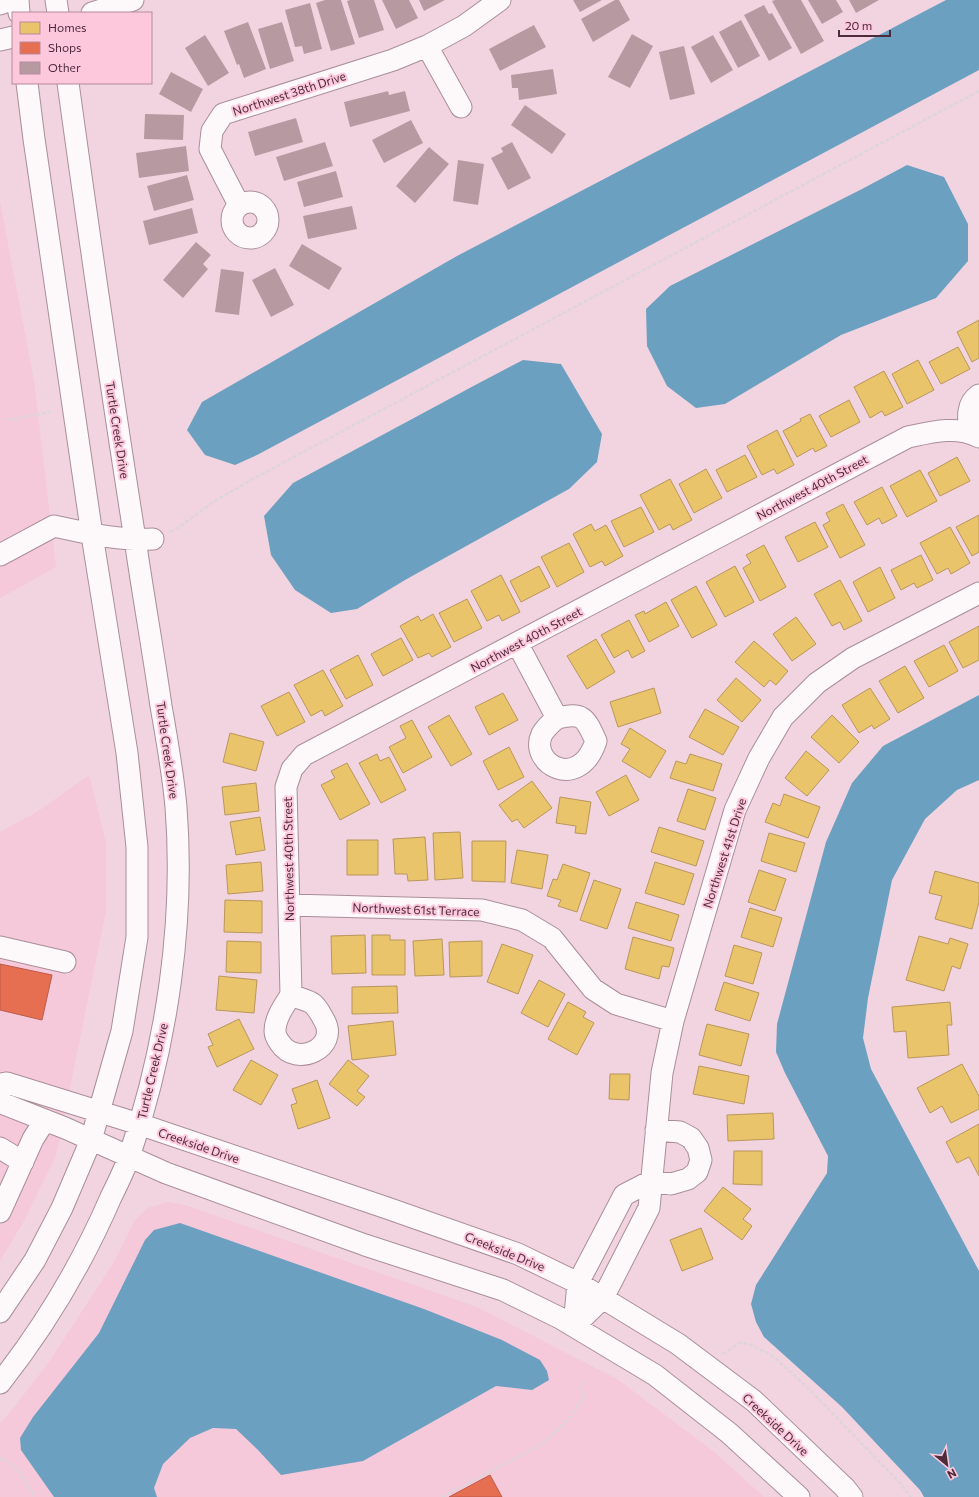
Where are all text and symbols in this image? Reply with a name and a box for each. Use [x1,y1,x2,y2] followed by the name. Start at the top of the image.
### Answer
[12,12,152,84] legend
[839,12,890,38] scale bar
[845,18,872,32] text: 20 m
[48,20,86,34] text: Homes
[48,40,82,54] text: Shops
[48,60,81,74] text: Other
[231,68,347,118] street label: Northwest 38th Drive
[103,380,133,480] street label: Turtle Creek Drive
[754,452,870,522] street label: Northwest 40th Street
[468,604,584,674] street label: Northwest 40th Street
[154,700,182,800] street label: Turtle Creek Drive
[700,796,748,910] street label: Northwest 41st Drive
[280,797,296,921] street label: Northwest 40th Street
[352,900,480,918] street label: Northwest 61st Terrace
[134,1022,170,1120] street label: Turtle Creek Drive
[156,1125,242,1165] street label: Creekside Drive
[463,1229,547,1273] street label: Creekside Drive
[740,1390,812,1458] street label: Creekside Drive
[927,1445,967,1485] north arrow
[945,1466,959,1482] text: N

